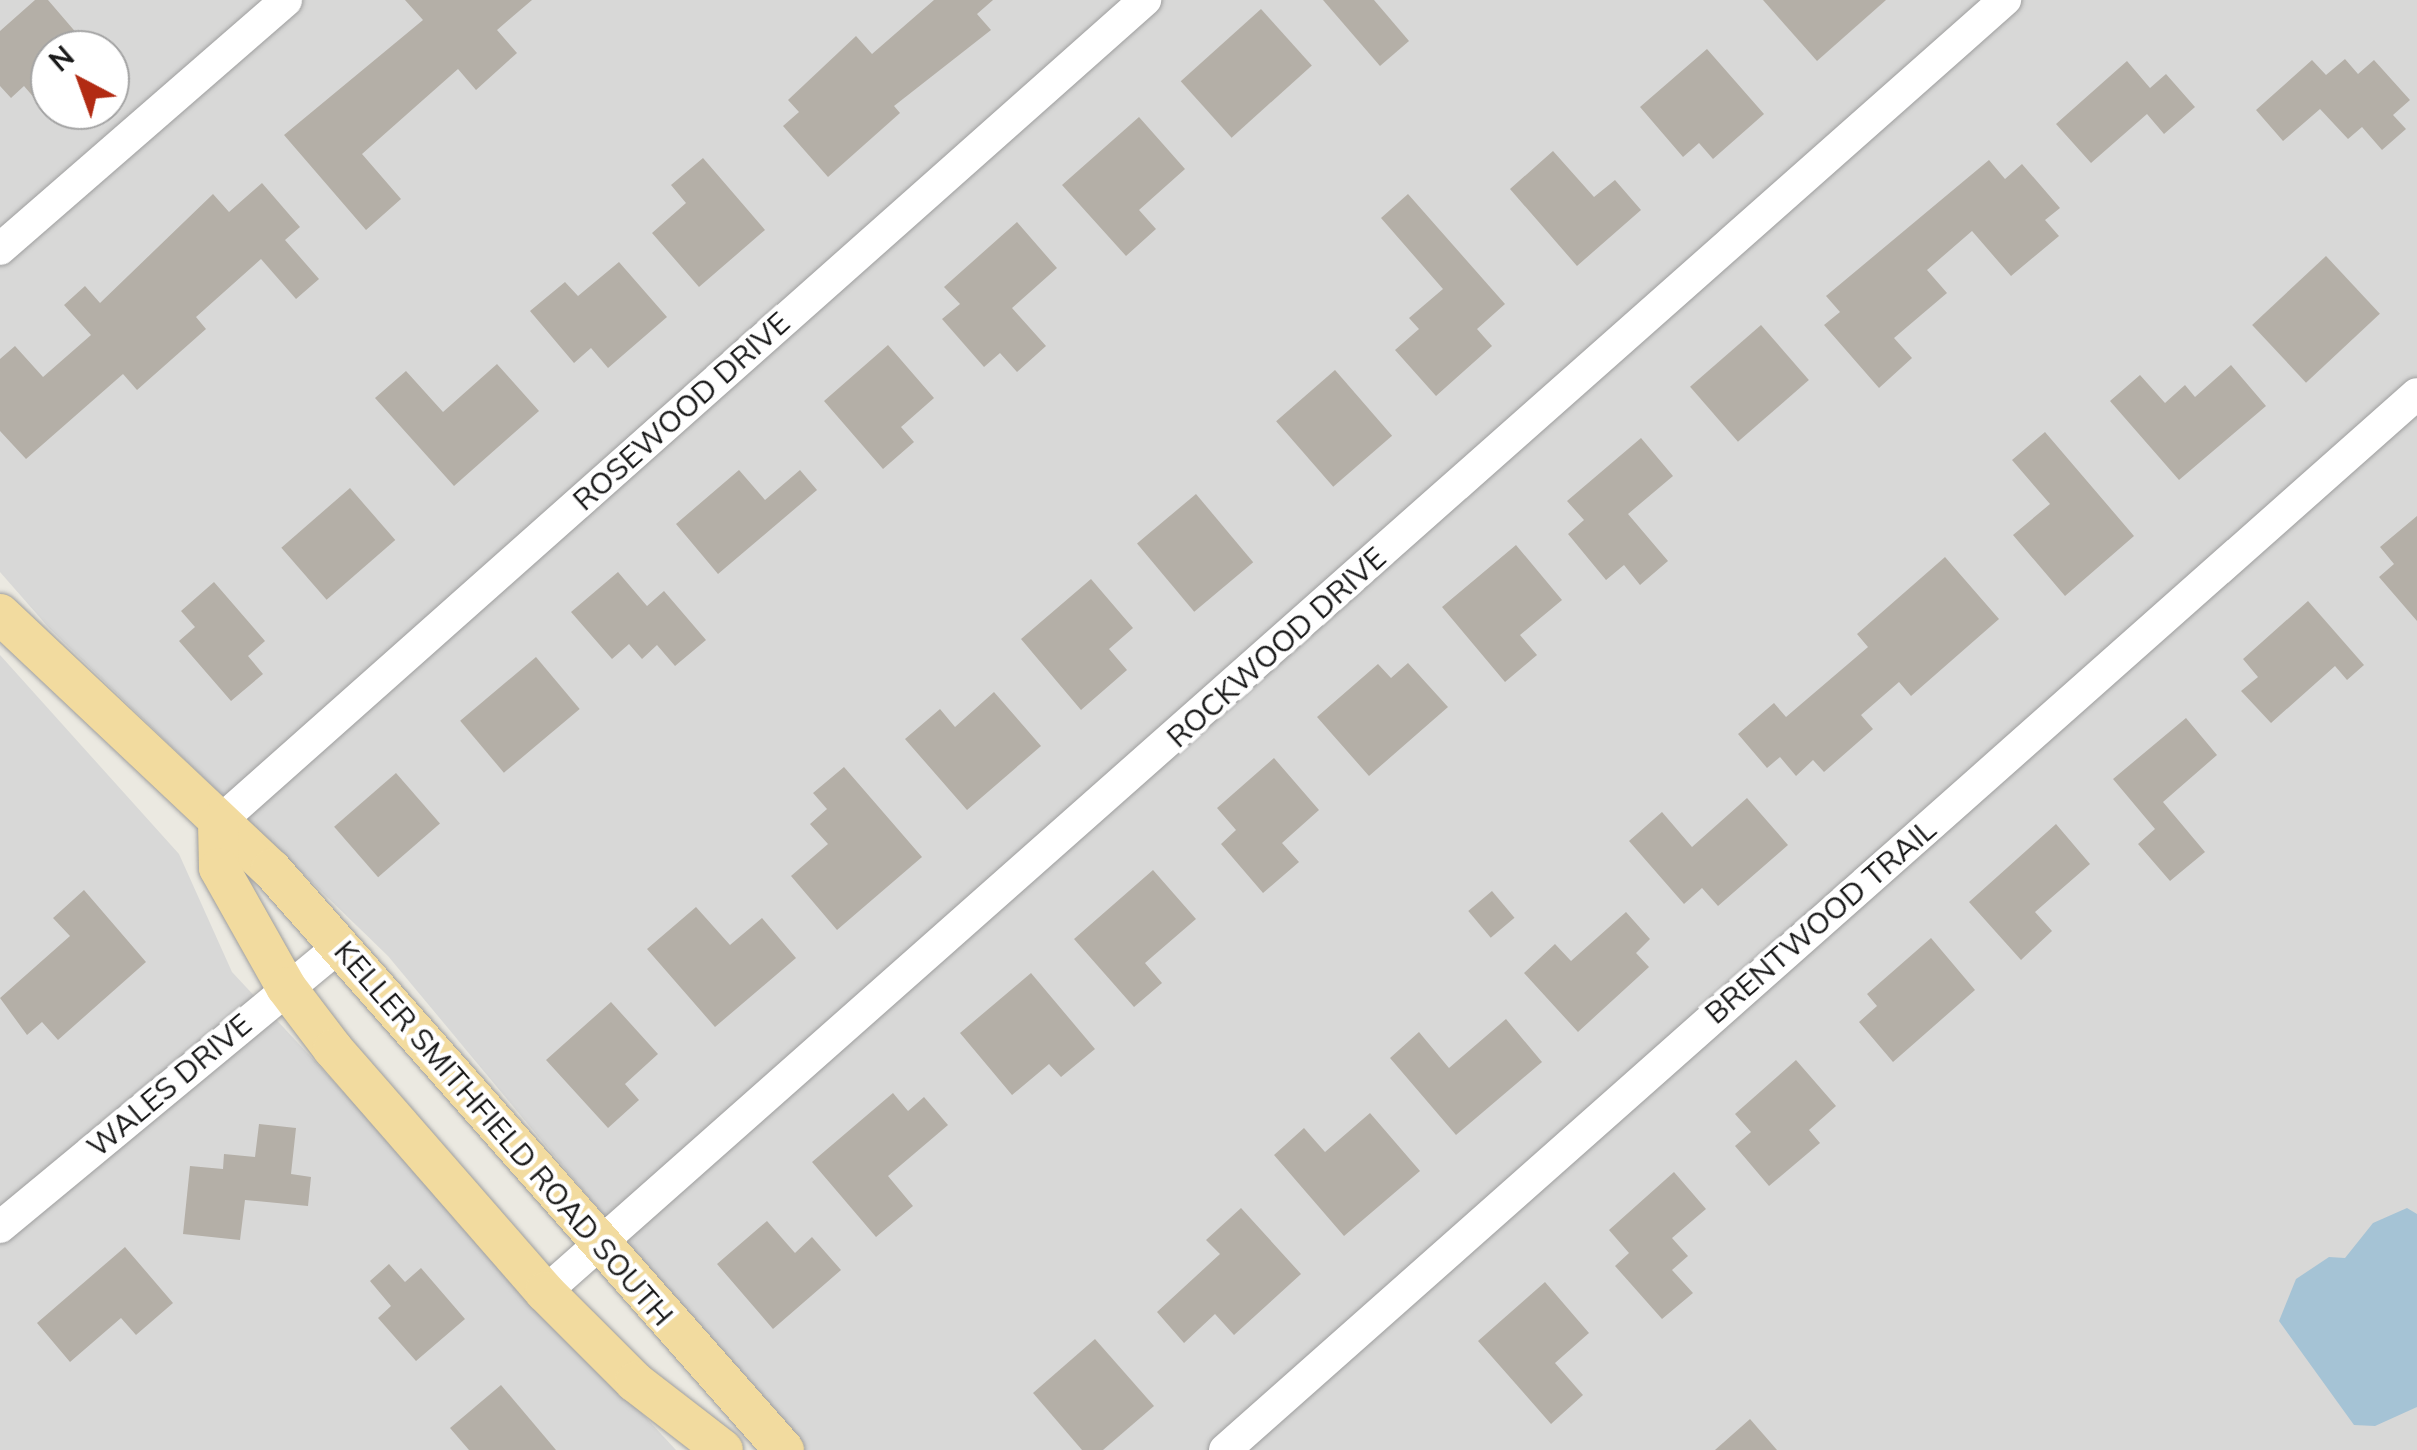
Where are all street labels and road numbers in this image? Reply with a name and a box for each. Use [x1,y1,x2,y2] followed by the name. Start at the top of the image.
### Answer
[565,304,797,518] street label: ROSEWOOD DRIVE
[1159,539,1393,755] street label: ROCKWOOD DRIVE
[1697,811,1943,1031] street label: BRENTWOOD TRAIL
[327,933,681,1333] street label: KELLER SMITHFIELD ROAD SOUTH
[79,1006,259,1164] street label: WALES DRIVE

